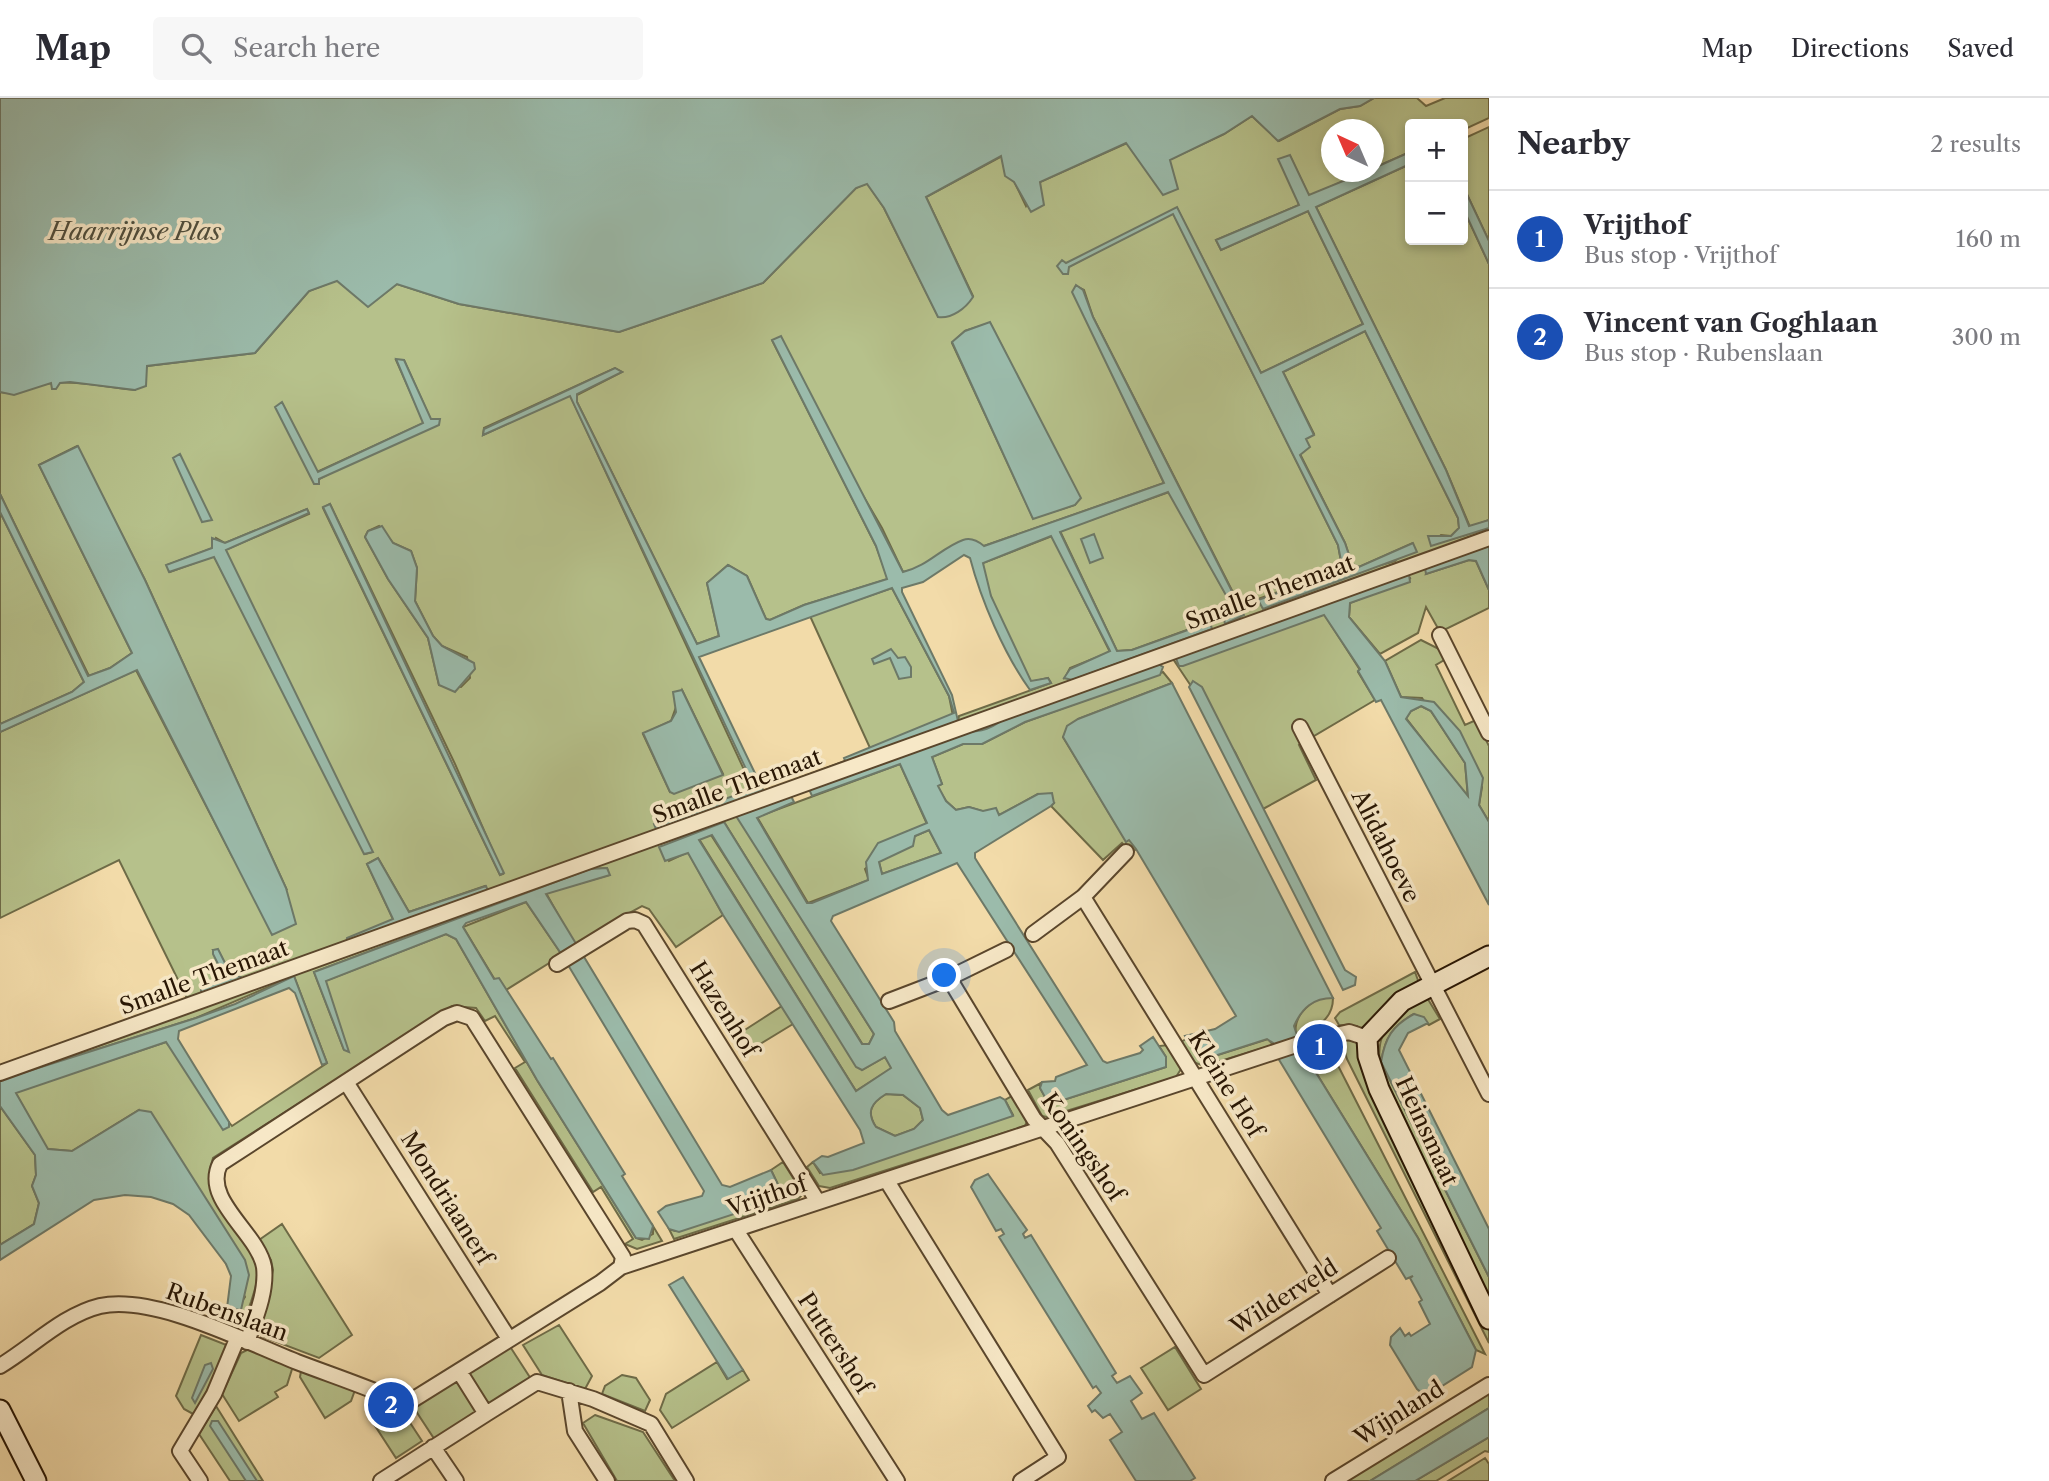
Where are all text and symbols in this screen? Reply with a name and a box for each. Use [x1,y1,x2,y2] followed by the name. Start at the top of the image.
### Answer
[153,17,643,80] search box
[35,28,111,69] text: Map
[177,29,215,67] icon: search
[233,32,380,64] text: Search here
[1701,34,1753,63] text: Map
[1791,34,1909,63] text: Directions
[1947,34,2014,63] text: Saved
[1321,119,1384,182] north arrow
[1405,119,1468,245] map controls
[1405,119,1468,182] button: +
[1517,125,1630,162] text: Nearby
[1930,130,2021,158] text: 2 results
[1405,182,1468,245] button: −
[1584,209,1688,241] text: Vrijthof
[47,217,222,246] water label: Haarrijnse Plas
[1535,225,1545,253] text: 1
[1956,225,2021,253] text: 160 m
[1584,241,1777,269] text: Bus stop · Vrijthof
[1584,307,1878,339] text: Vincent van Goghlaan
[1533,323,1547,351] text: 2
[1952,323,2021,351] text: 300 m
[1584,339,1823,367] text: Bus stop · Rubenslaan
[1182,548,1358,636] street label: Smalle Themaat
[649,742,825,830] street label: Smalle Themaat
[1345,784,1426,907] street label: Alidahoeve
[116,933,292,1021] street label: Smalle Themaat
[684,956,766,1064] street label: Hazenhof
[927,958,961,992] your location
[1297,1021,1343,1073] pin: 1
[1182,1026,1271,1144] street label: Kleine Hof
[1390,1072,1464,1190] street label: Heinsmaat
[1035,1087,1132,1209] street label: Koningshof
[395,1126,500,1272] street label: Mondriaanerf
[722,1168,813,1223] street label: Vrijthof
[1224,1253,1343,1341] street label: Wilderveld
[162,1277,292,1347] street label: Rubenslaan
[792,1287,880,1401] street label: Puttershof
[1348,1375,1449,1452] street label: Wijnland
[368,1379,414,1431] pin: 2

